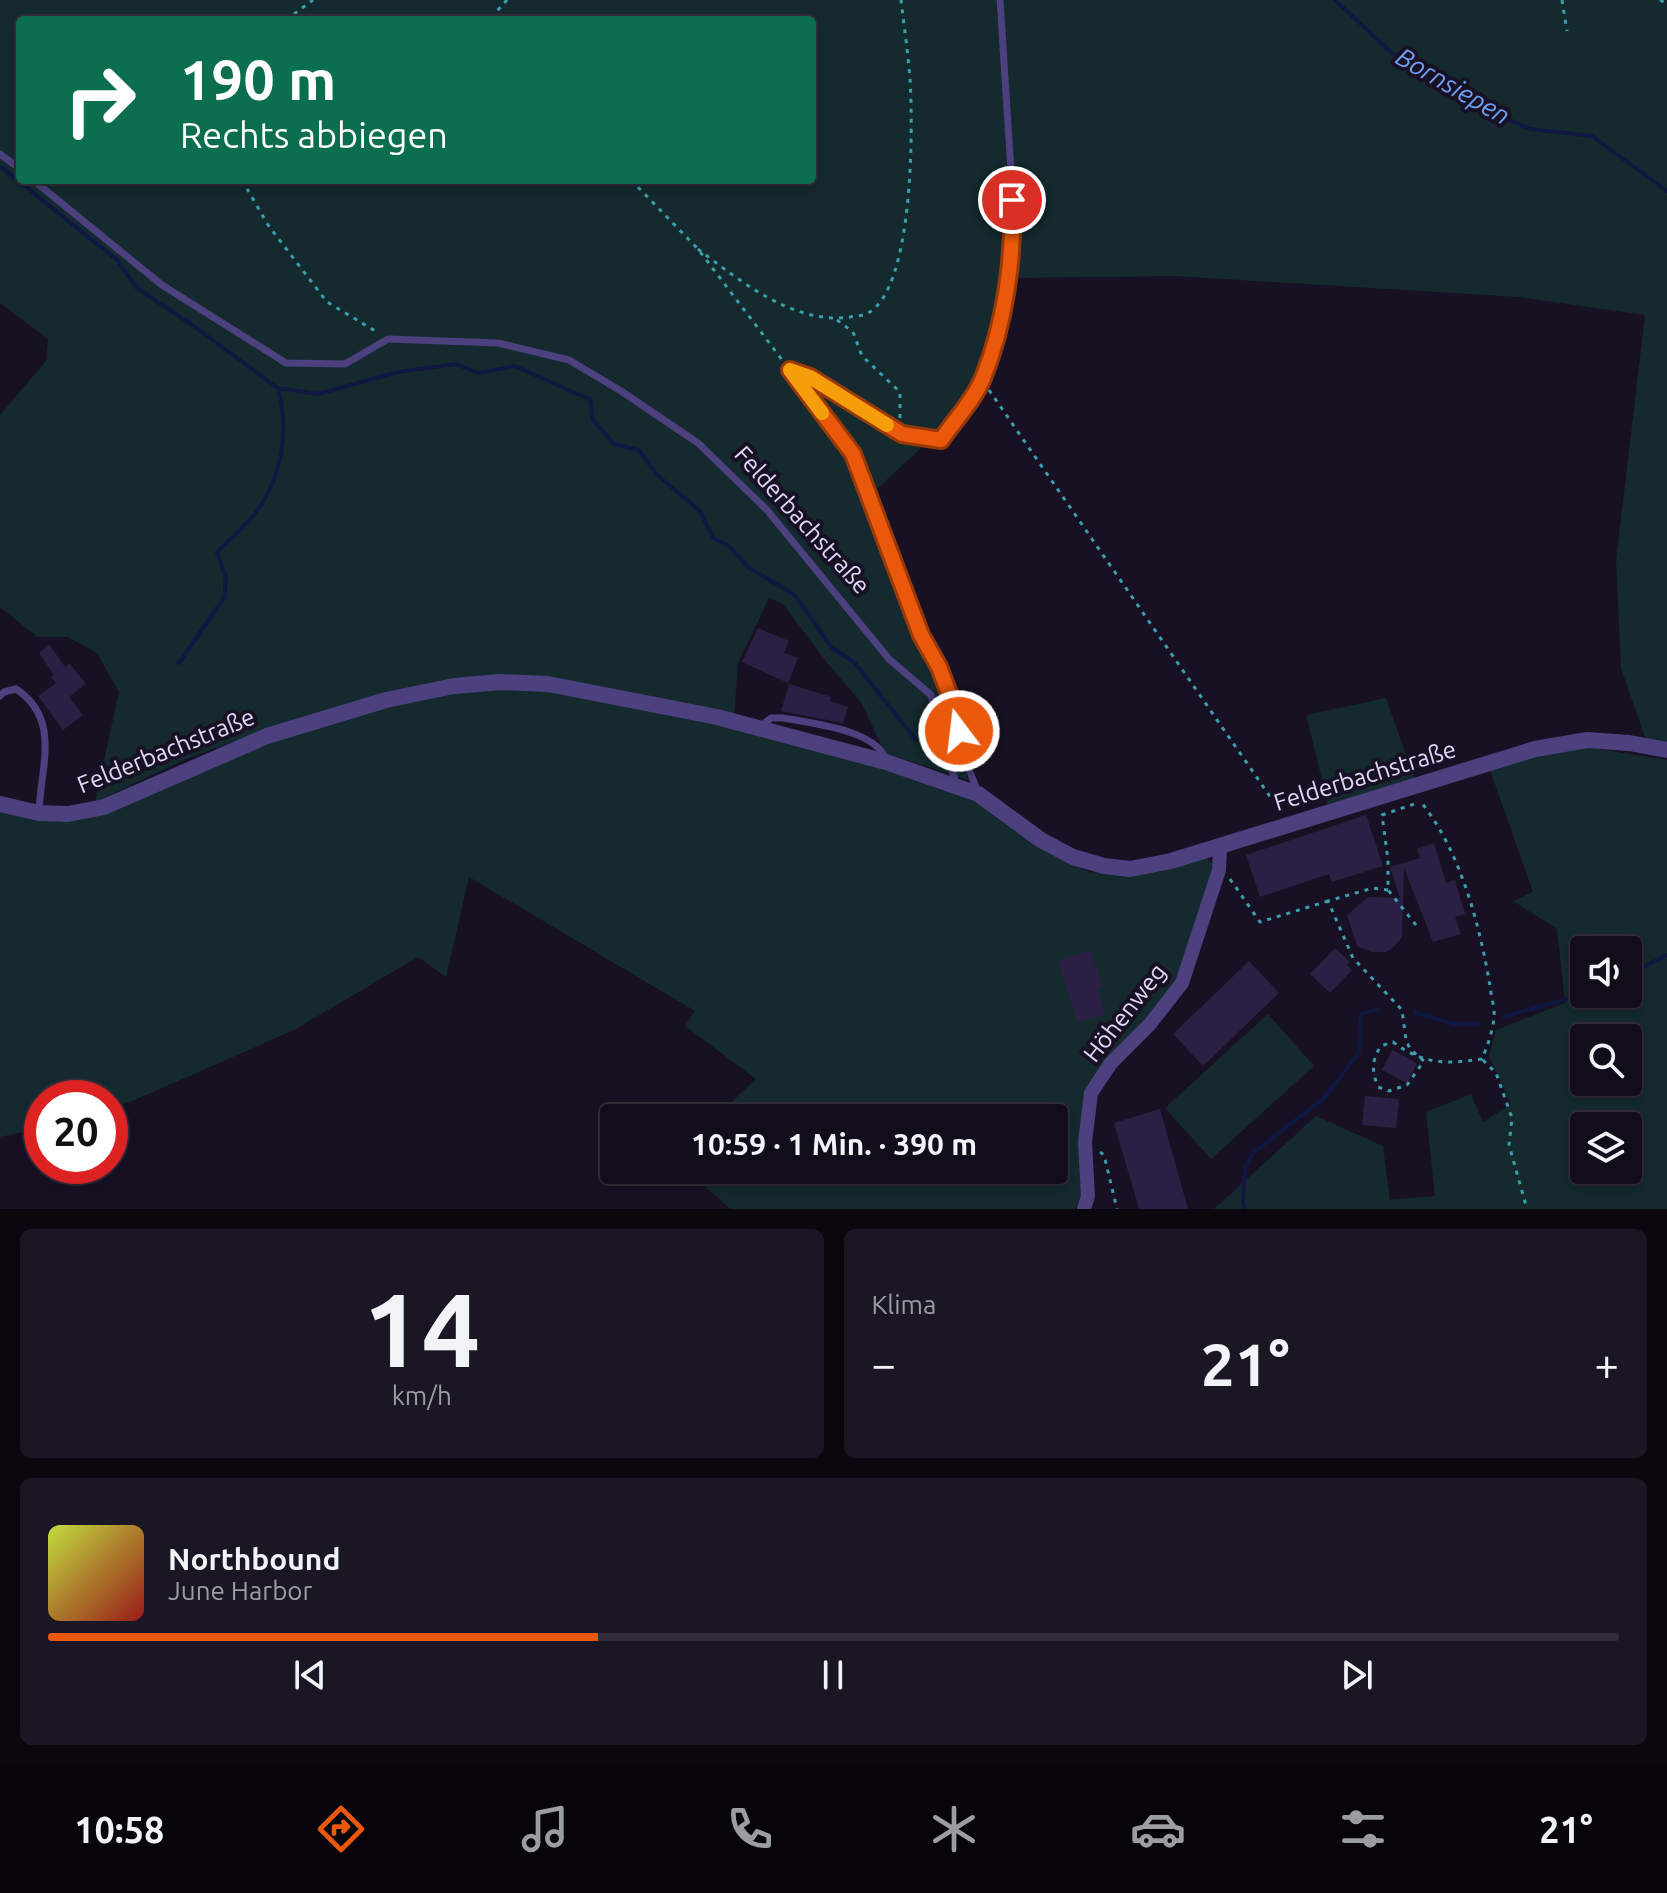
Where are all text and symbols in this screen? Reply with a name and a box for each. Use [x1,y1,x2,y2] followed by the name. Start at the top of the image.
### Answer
[1391,41,1515,130] water label: Bornsiepen
[48,48,152,152] icon: right
[180,48,336,111] text: 190 m
[180,114,448,155] text: Rechts abbiegen
[978,166,1046,234] pin
[990,178,1034,222] icon: arrive
[729,440,876,599] street label: Felderbachstraße
[917,689,1001,773] position arrow
[73,703,258,798] street label: Felderbachstraße
[1271,735,1459,816] street label: Felderbachstraße
[1570,936,1642,1184] map controls
[1570,936,1642,1008] button: sound
[1078,958,1171,1067] street label: Höhenweg
[1570,1024,1642,1096] button: search
[24,1080,128,1184] speed limit sign: 20
[1570,1112,1642,1184] button: layers
[691,1127,977,1161] text: 10:59 · 1 Min. · 390 m
[363,1270,480,1387] text: 14
[872,1290,936,1319] text: Klima
[1201,1330,1290,1397] text: 21°
[872,1339,896,1388] text: −
[1594,1339,1619,1388] text: +
[392,1381,452,1410] text: km/h
[168,1542,340,1576] text: Northbound
[168,1576,312,1605] text: June Harbor
[288,1653,332,1697] icon: previous
[811,1653,855,1697] icon: pause
[1335,1653,1379,1697] icon: next
[313,1801,369,1857] icon: directions
[517,1801,573,1857] icon: music
[722,1801,778,1857] icon: phone
[926,1801,982,1857] icon: climate
[1130,1801,1186,1857] icon: car
[1335,1801,1391,1857] icon: filters
[74,1809,164,1850] text: 10:58
[1539,1809,1593,1850] text: 21°

